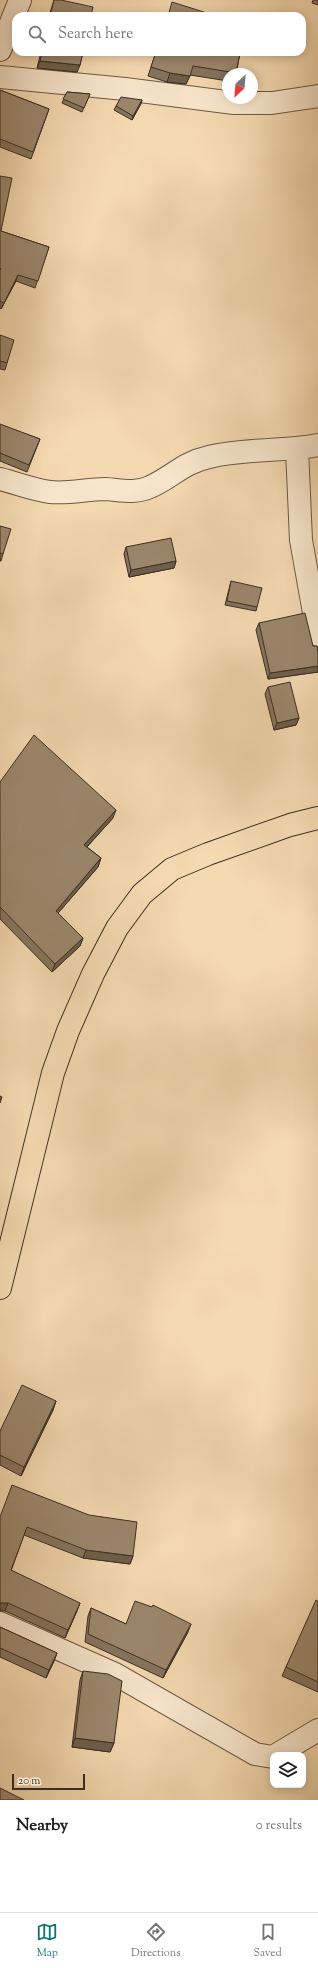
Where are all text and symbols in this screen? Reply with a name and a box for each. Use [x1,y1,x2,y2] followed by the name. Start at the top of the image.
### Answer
[12,12,306,56] search box
[26,23,48,45] icon: search
[58,24,133,45] text: Search here
[222,68,258,104] north arrow
[270,1752,306,1788] map controls
[270,1752,306,1788] button: layers
[12,1772,85,1791] scale bar
[18,1773,40,1789] text: 20 m
[16,1814,68,1838] text: Nearby
[256,1817,302,1835] text: 0 results
[36,1921,58,1961] tab: Map
[131,1921,181,1961] tab: Directions
[253,1921,282,1961] tab: Saved

